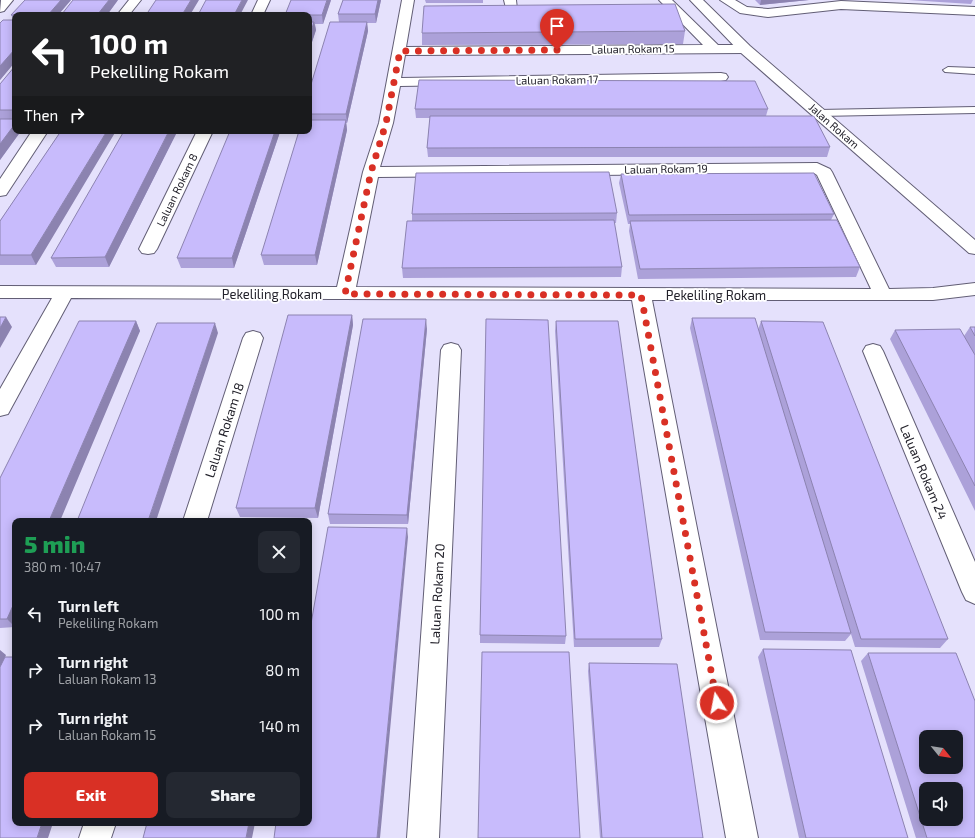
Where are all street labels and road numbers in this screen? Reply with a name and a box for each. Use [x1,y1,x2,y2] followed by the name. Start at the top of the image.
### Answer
[591,41,675,56] street label: Laluan Rokam 15
[515,72,599,87] street label: Laluan Rokam 17
[807,100,862,151] street label: Jalan Rokam
[153,151,200,228] street label: Laluan Rokam 8
[624,161,708,176] street label: Laluan Rokam 19
[222,286,322,302] street label: Pekeliling Rokam
[666,287,766,303] street label: Pekeliling Rokam
[201,380,247,480] street label: Laluan Rokam 18
[897,422,951,522] street label: Laluan Rokam 24
[426,543,448,645] street label: Laluan Rokam 20

